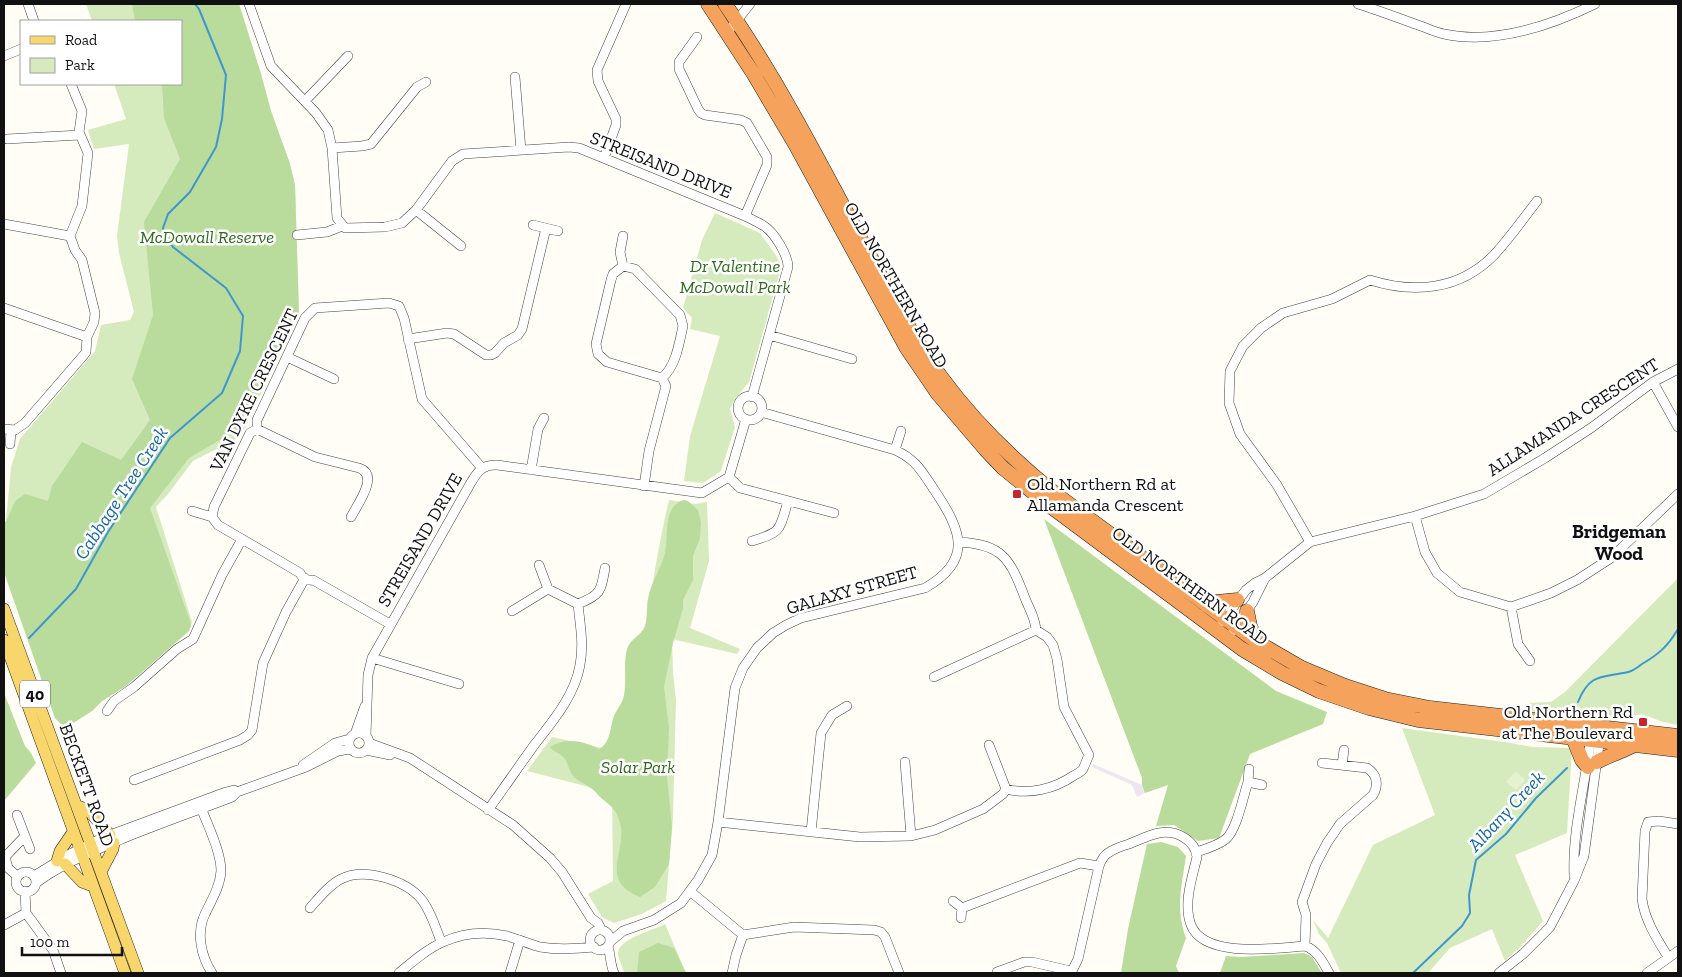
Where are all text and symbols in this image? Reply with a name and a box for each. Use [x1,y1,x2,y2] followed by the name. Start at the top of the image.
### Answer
[20,20,182,85] legend
[65,31,98,49] text: Road
[65,56,95,74] text: Park
[587,127,735,203] street label: STREISAND DRIVE
[839,198,953,372] street label: OLD NORTHERN ROAD
[140,226,274,248] park label: McDowall Reserve
[679,255,791,298] park label: Dr Valentine McDowall Park
[205,305,303,476] street label: VAN DYKE CRESCENT
[1483,353,1663,481] street label: ALLAMANDA CRESCENT
[69,422,173,564] water label: Cabbage Tree Creek
[373,469,467,611] street label: STREISAND DRIVE
[1027,473,1184,516] place label: Old Northern Rd at Allamanda Crescent
[1011,488,1023,500] marker: Old Northern Rd at Allamanda Crescent
[1572,520,1667,565] district label: Bridgeman Wood
[1107,522,1273,650] street label: OLD NORTHERN ROAD
[784,561,920,619] street label: GALAXY STREET
[20,681,50,708] road number: 40
[1502,701,1633,744] place label: Old Northern Rd at The Boulevard
[1637,716,1649,728] marker: Old Northern Rd at The Boulevard
[55,721,119,849] street label: BECKETT ROAD
[601,756,675,778] park label: Solar Park
[1462,766,1549,857] water label: Albany Creek
[22,924,122,956] scale bar
[30,933,69,951] text: 100 m

